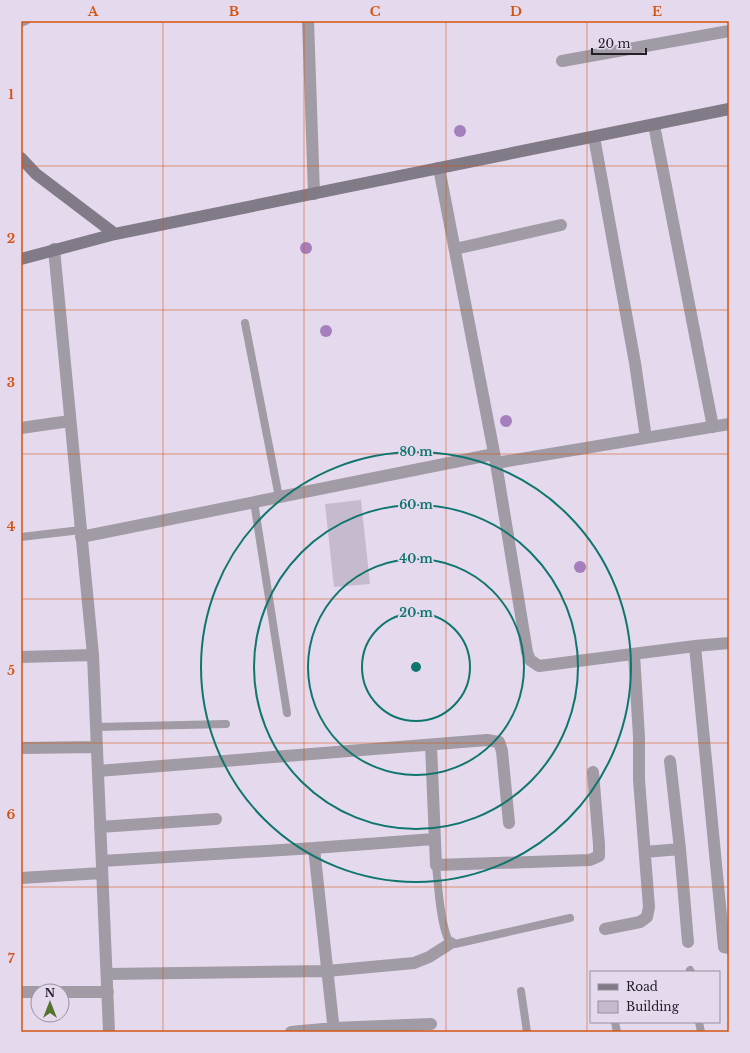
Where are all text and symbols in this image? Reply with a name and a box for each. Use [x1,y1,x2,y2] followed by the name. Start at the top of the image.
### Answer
[87,3,99,20] text: A
[229,3,239,20] text: B
[370,3,381,20] text: C
[510,3,522,20] text: D
[652,3,662,20] text: E
[592,30,646,56] scale bar
[598,36,630,51] text: 20 m
[8,86,14,103] text: 1
[7,230,15,247] text: 2
[7,374,15,391] text: 3
[399,444,433,459] text: 80 m
[399,497,434,512] text: 60 m
[7,518,16,535] text: 4
[399,551,433,566] text: 40 m
[399,605,433,620] text: 20 m
[409,660,423,674] centre of rings
[7,662,15,679] text: 5
[7,806,16,823] text: 6
[8,950,15,967] text: 7
[590,971,720,1023] legend
[626,979,658,994] text: Road
[30,983,70,1023] north arrow
[45,986,56,1000] text: N
[626,999,680,1014] text: Building

